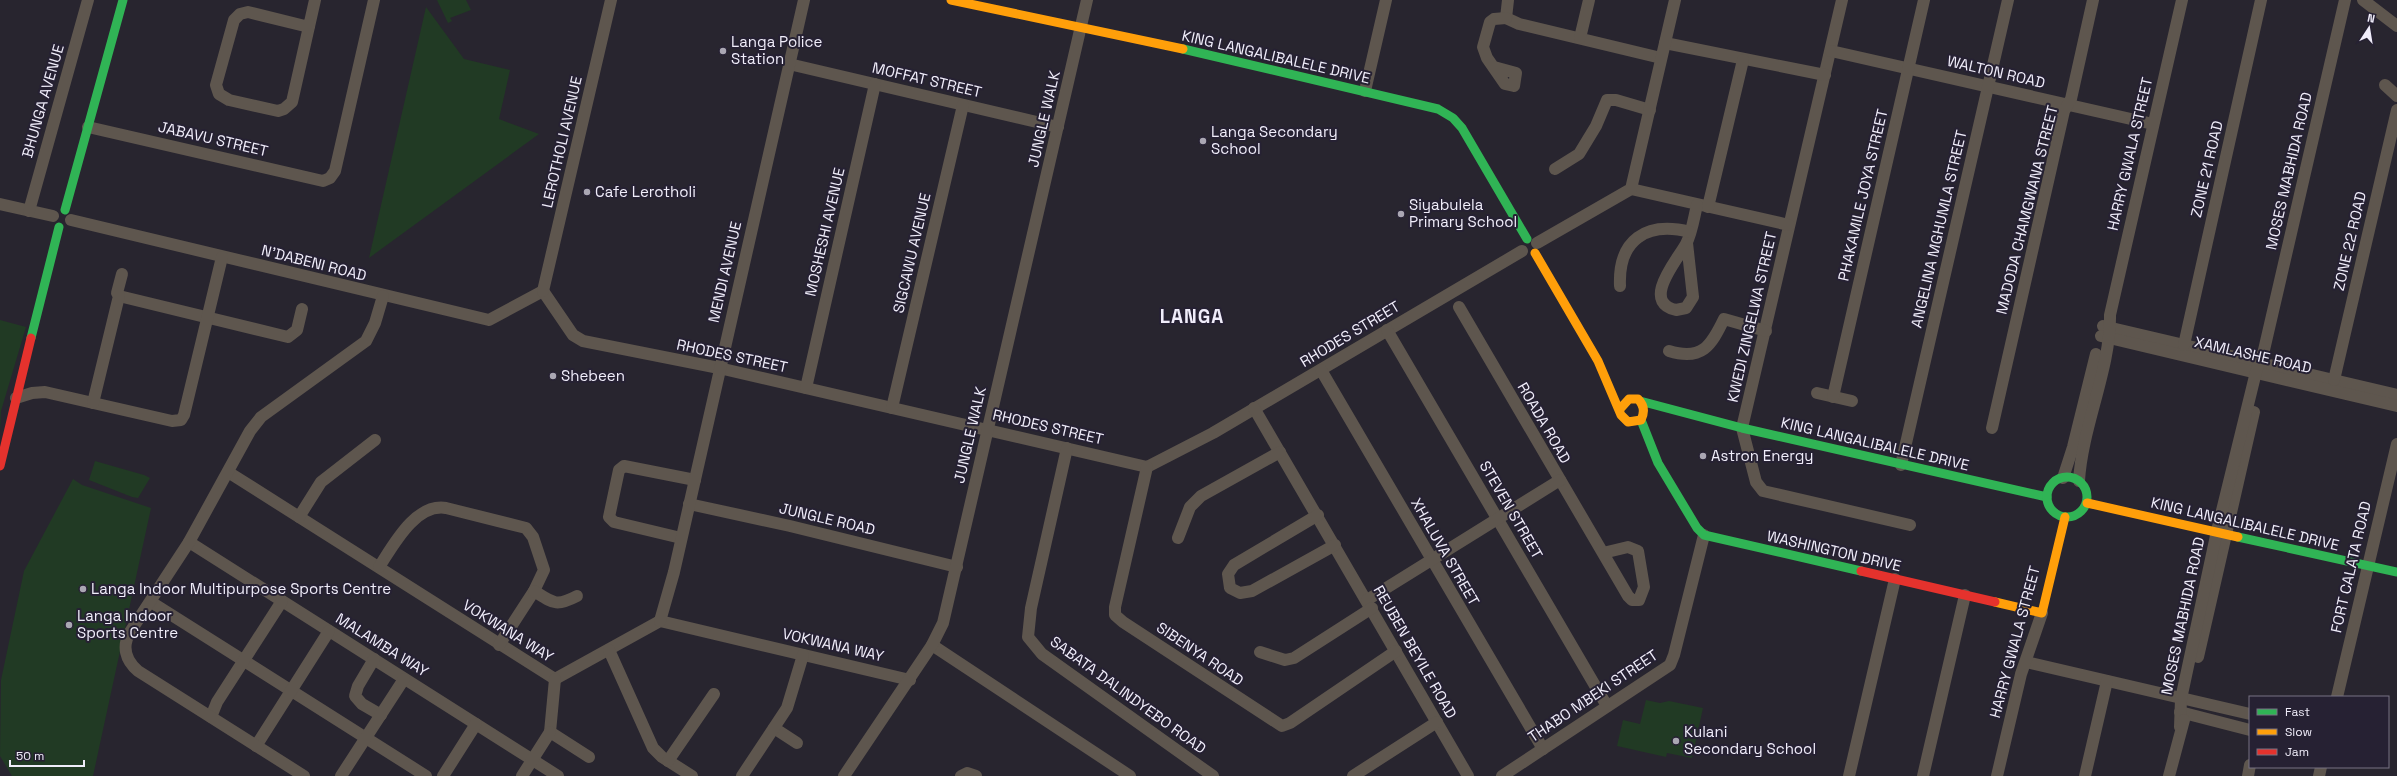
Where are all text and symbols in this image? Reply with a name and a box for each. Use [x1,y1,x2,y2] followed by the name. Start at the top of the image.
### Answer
[2349,8,2389,48] north arrow
[2366,11,2376,26] text: N
[1180,26,1372,87] street label: KING LANGALIBALELE DRIVE
[731,32,822,68] place label: Langa Police Station
[17,42,68,160] street label: BHUNGA AVENUE
[718,46,728,56] marker: Langa Police Station
[1945,51,2047,92] street label: WALTON ROAD
[870,58,984,101] street label: MOFFAT STREET
[1023,69,1064,169] street label: JUNGLE WALK
[537,74,586,210] street label: LEROTHOLI AVENUE
[2103,75,2156,232] street label: HARRY GWALA STREET
[2261,90,2316,252] street label: MOSES MABHIDA ROAD
[1991,103,2062,316] street label: MADODA CHAMGWANA STREET
[1833,107,1892,283] street label: PHAKAMILE JOYA STREET
[156,117,270,160] street label: JABAVU STREET
[2186,119,2227,219] street label: ZONE 21 ROAD
[1211,122,1338,158] place label: Langa Secondary School
[1906,128,1971,330] street label: ANGELINA MGHUMLA STREET
[1198,136,1208,146] marker: Langa Secondary School
[800,166,849,298] street label: MOSHESHI AVENUE
[595,182,696,201] place label: Cafe Lerotholi
[582,187,592,197] marker: Cafe Lerotholi
[2329,189,2370,292] street label: ZONE 22 ROAD
[888,191,935,315] street label: SIGCAWU AVENUE
[1409,195,1517,231] place label: Siyabulela Primary School
[1396,209,1406,219] marker: Siyabulela Primary School
[704,219,745,324] street label: MENDI AVENUE
[1723,229,1780,404] street label: KWEDI ZINGELWA STREET
[260,240,369,285] street label: N'DABENI ROAD
[1296,296,1403,371] street label: RHODES STREET
[1160,304,1224,329] district label: LANGA
[2193,332,2314,377] street label: XAMLASHE ROAD
[675,334,790,377] street label: RHODES STREET
[561,366,625,385] place label: Shebeen
[548,371,558,381] marker: Shebeen
[1514,379,1575,467] street label: ROADA ROAD
[949,385,990,485] street label: JUNGLE WALK
[991,405,1106,449] street label: RHODES STREET
[1779,413,1971,474] street label: KING LANGALIBALELE DRIVE
[1711,446,1814,465] place label: Astron Energy
[1698,451,1708,461] marker: Astron Energy
[1476,457,1547,562] street label: STEVEN STREET
[2149,493,2341,554] street label: KING LANGALIBALELE DRIVE
[1407,495,1484,609] street label: XHALUVA STREET
[777,498,877,539] street label: JUNGLE ROAD
[2326,499,2375,635] street label: FORT CALATA ROAD
[1765,526,1903,575] street label: WASHINGTON DRIVE
[2156,535,2209,697] street label: MOSES MABHIDA ROAD
[1985,563,2044,720] street label: HARRY GWALA STREET
[91,579,391,598] place label: Langa Indoor Multipurpose Sports Centre
[1370,582,1461,722] street label: REUBEN BEYILE ROAD
[78,584,88,594] marker: Langa Indoor Multipurpose Sports Centre
[459,595,557,666] street label: VOKWANA WAY
[77,606,178,642] place label: Langa Indoor Sports Centre
[332,608,432,681] street label: MALAMBA WAY
[1153,617,1248,690] street label: SIBENYA ROAD
[64,620,74,630] marker: Langa Indoor Sports Centre
[781,624,886,665] street label: VOKWANA WAY
[1047,632,1210,758] street label: SABATA DALINDYEBO ROAD
[1524,645,1661,746] street label: THABO MBEKI STREET
[2249,696,2389,768] legend
[2285,704,2310,720] text: Fast
[1684,722,1816,758] place label: Kulani Secondary School
[2285,724,2312,740] text: Slow
[1671,736,1681,746] marker: Kulani Secondary School
[10,742,84,768] scale bar
[2285,744,2309,760] text: Jam
[16,748,44,764] text: 50 m

